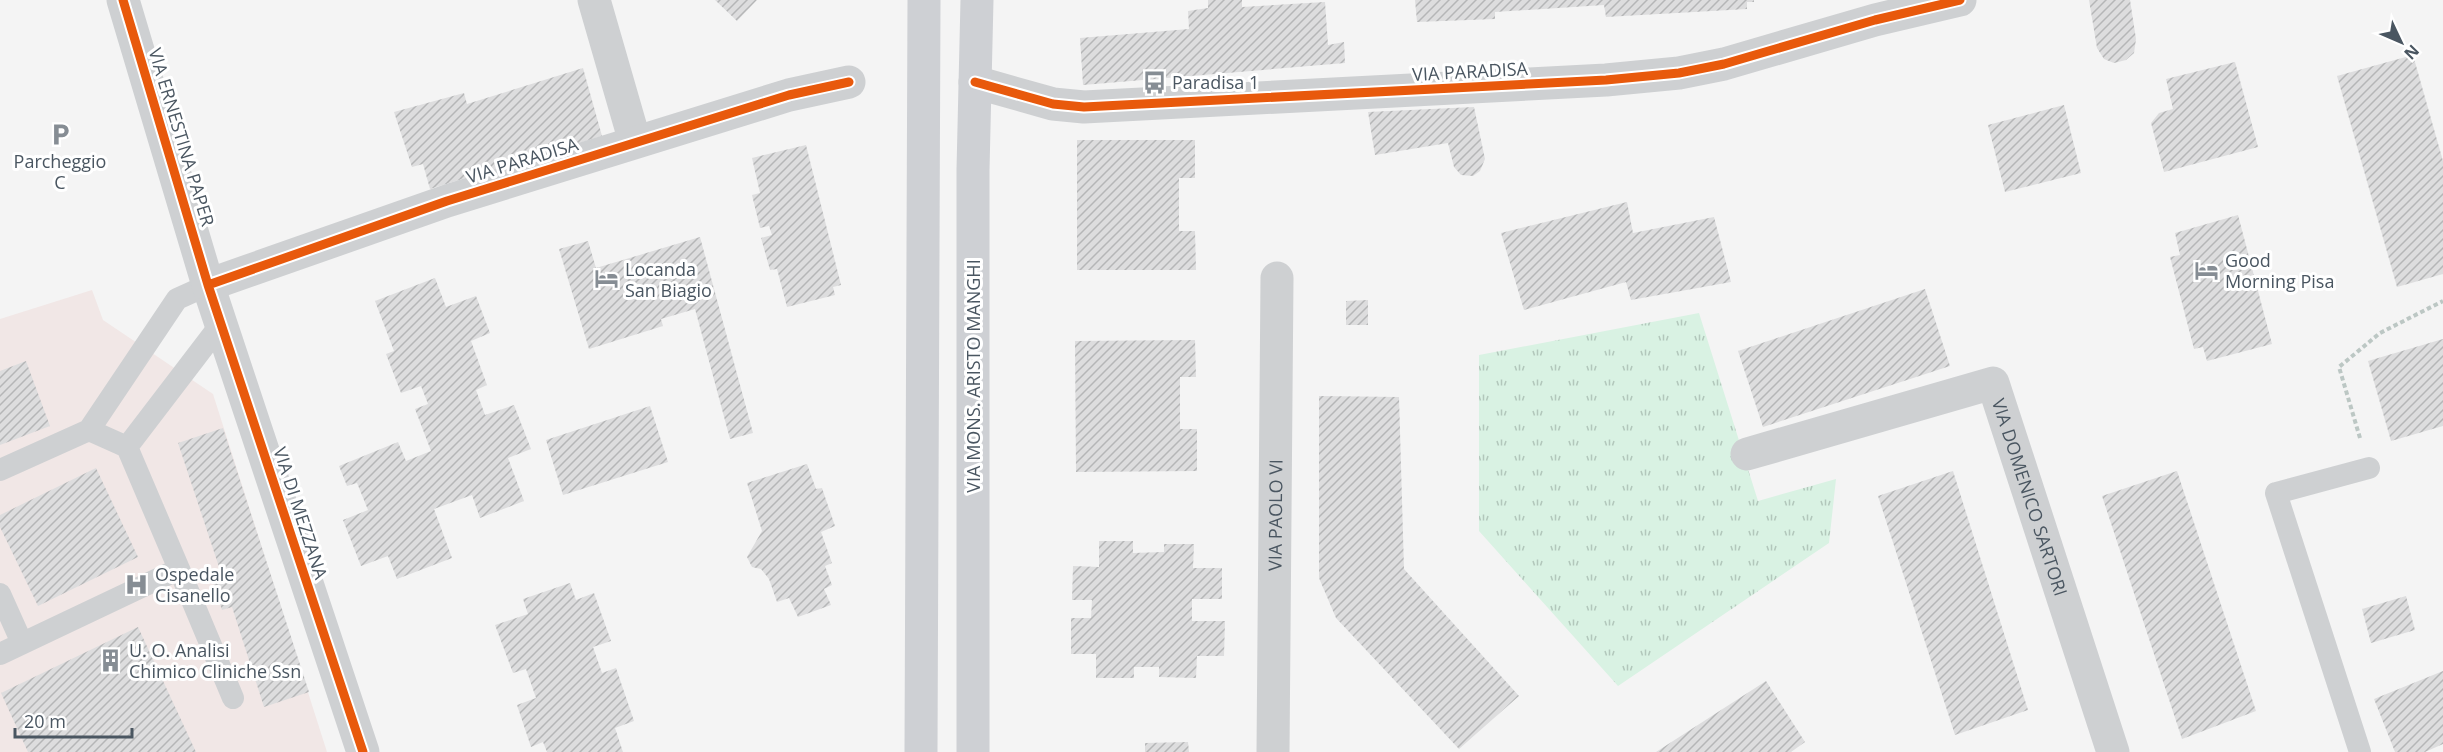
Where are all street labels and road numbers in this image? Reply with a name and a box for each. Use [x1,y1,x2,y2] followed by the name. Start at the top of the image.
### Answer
[143,45,221,229] street label: VIA ERNESTINA PAPER
[1412,56,1529,86] street label: VIA PARADISA
[463,131,581,188] street label: VIA PARADISA
[961,259,985,493] street label: VIA MONS. ARISTO MANGHI
[1987,395,2073,599] street label: VIA DOMENICO SARTORI
[268,444,334,583] street label: VIA DI MEZZANA
[1263,459,1287,571] street label: VIA PAOLO VI

